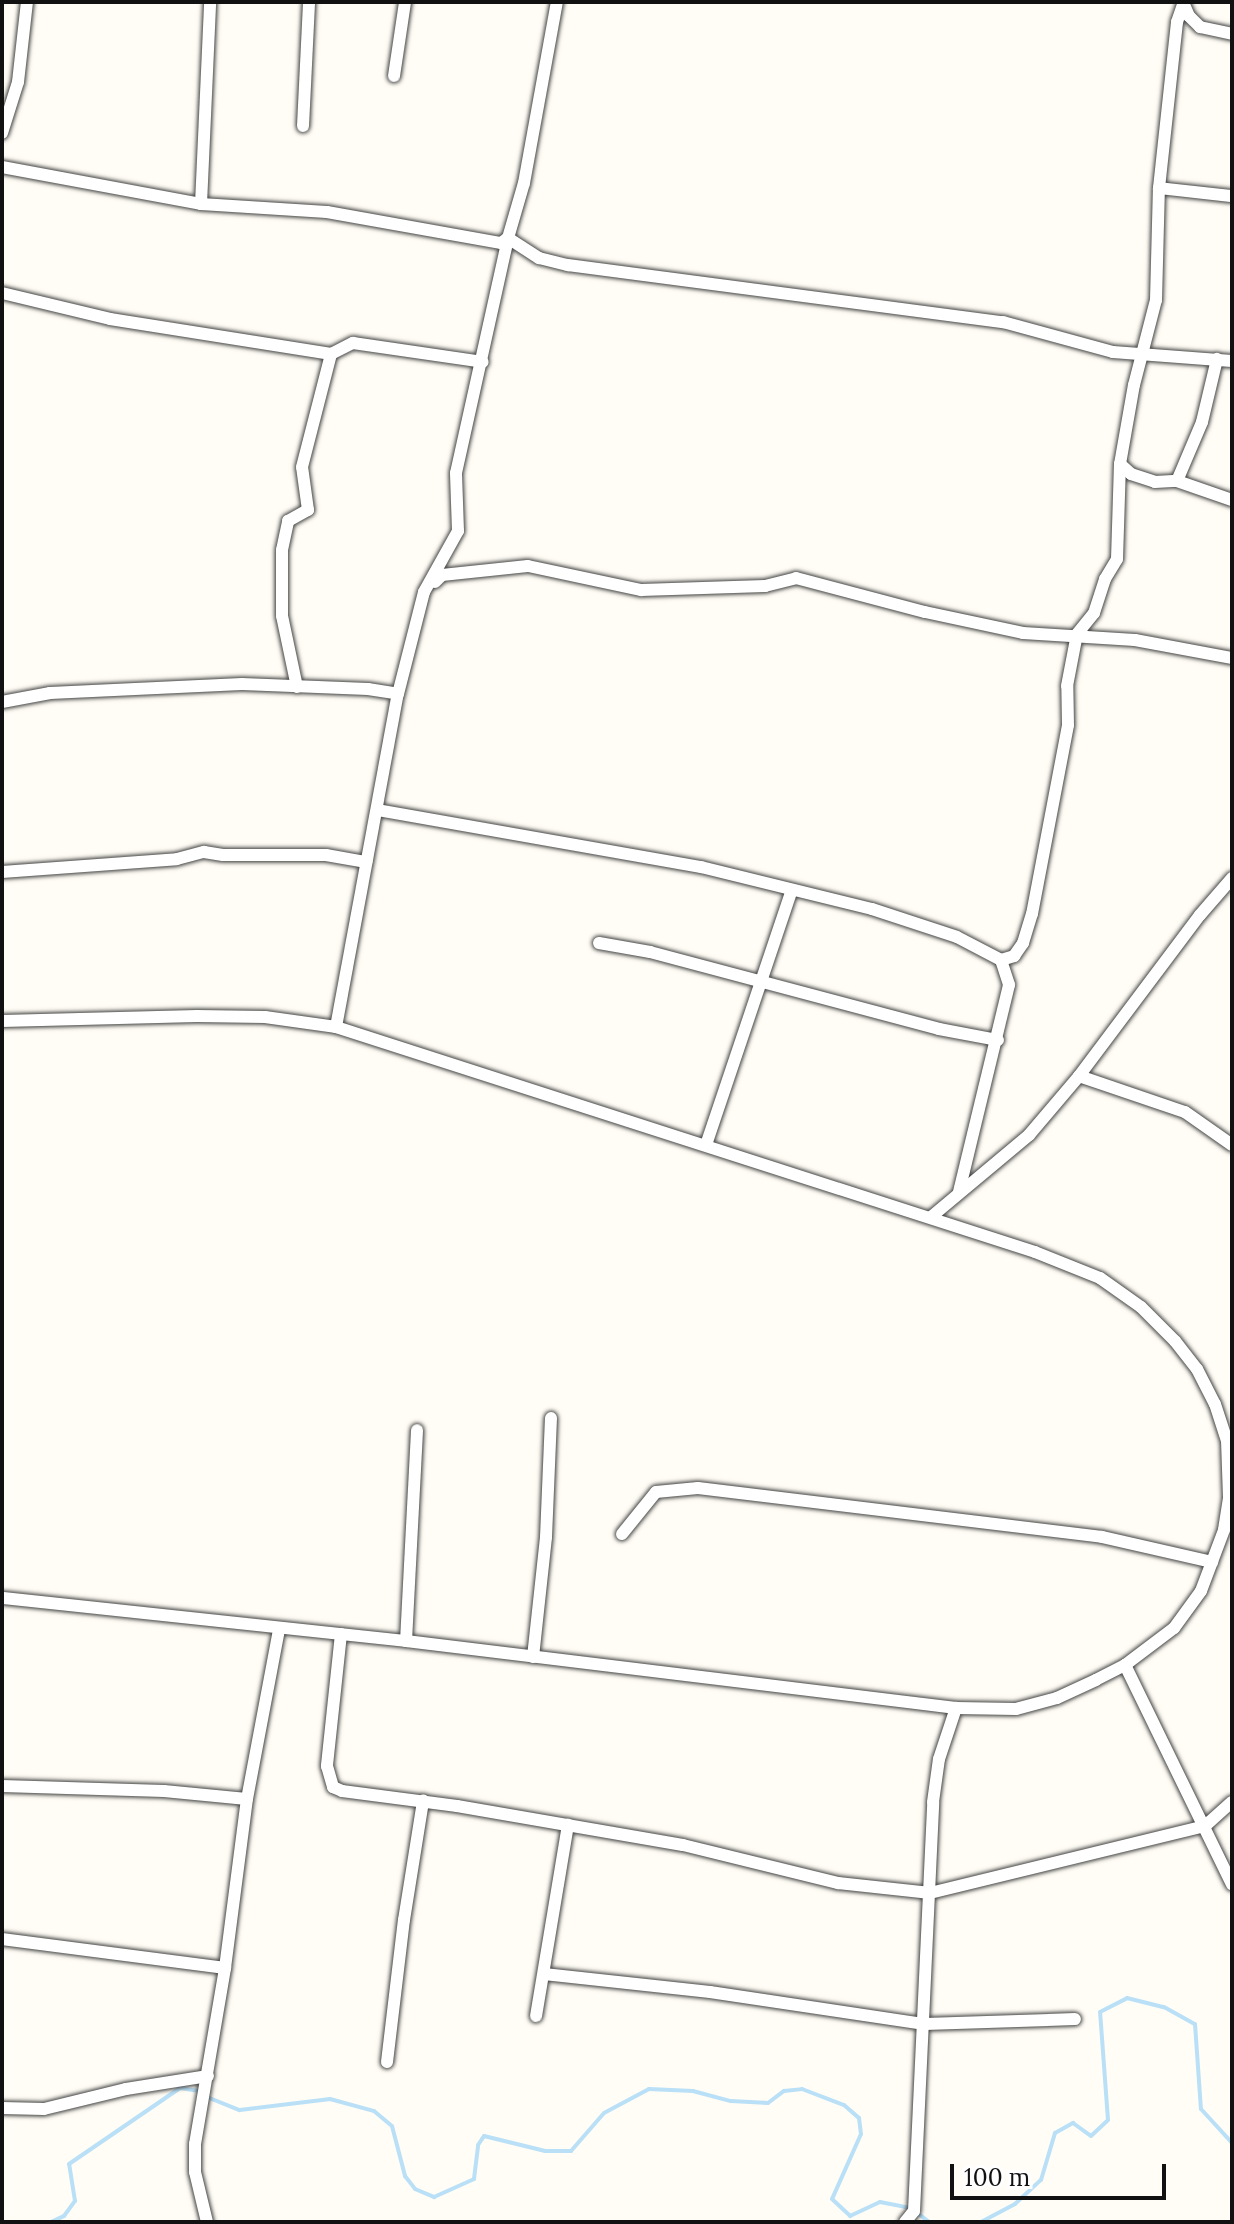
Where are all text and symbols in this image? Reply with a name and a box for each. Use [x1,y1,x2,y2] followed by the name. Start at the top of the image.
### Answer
[954,2148,1170,2198] scale bar
[964,2162,1030,2193] text: 100 m

